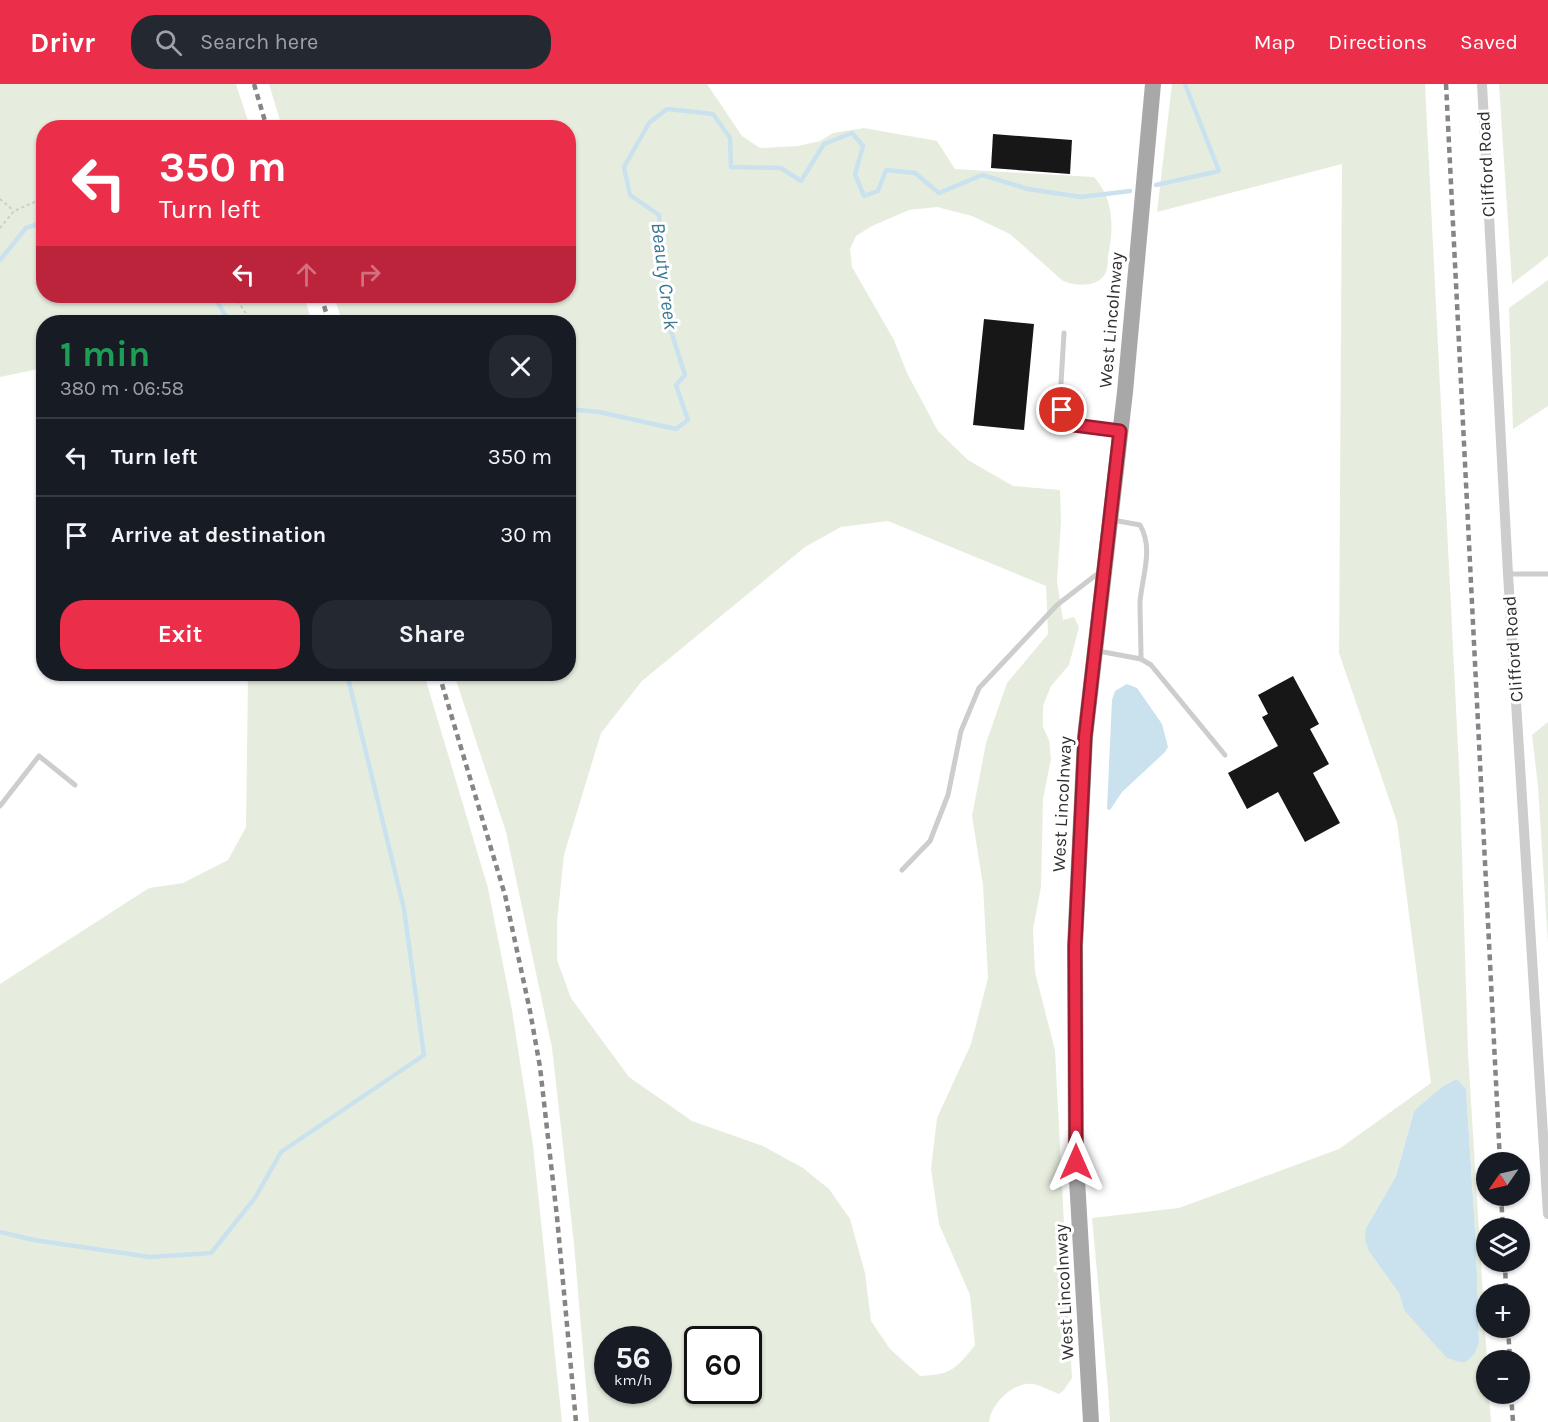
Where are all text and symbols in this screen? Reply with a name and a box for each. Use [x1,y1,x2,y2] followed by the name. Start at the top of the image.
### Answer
[131,15,551,69] search box
[30,26,95,59] text: Drivr
[152,26,185,59] icon: search
[200,29,318,55] text: Search here
[1254,30,1295,54] text: Map
[1328,30,1427,54] text: Directions
[1460,30,1518,54] text: Saved
[1472,110,1500,218] street label: Clifford Road
[159,142,287,192] text: 350 m
[60,144,138,222] icon: left
[159,193,260,225] text: Turn left
[647,221,683,332] water label: Beauty Creek
[1094,251,1128,389] street label: West Lincolnway
[227,258,260,291] icon: left
[290,258,323,291] icon: ahead
[353,258,386,291] icon: right
[60,333,150,375] text: 1 min
[489,335,552,398] button: close
[60,377,184,400] text: 380 m · 06:58
[1036,384,1087,435] pin
[1045,393,1078,426] icon: arrive
[60,441,93,474] icon: left
[111,444,198,470] text: Turn left
[488,444,552,470] text: 350 m
[60,519,93,552] icon: arrive
[111,522,326,548] text: Arrive at destination
[500,522,552,548] text: 30 m
[1498,595,1528,703] street label: Clifford Road
[60,600,300,669] button: Exit
[312,600,552,669] button: Share
[1047,735,1077,873] street label: West Lincolnway
[1044,1130,1108,1194] position arrow
[1476,1152,1530,1206] north arrow
[1476,1152,1530,1404] map controls
[1476,1218,1530,1272] button: layers
[1049,1223,1079,1361] street label: West Lincolnway
[1476,1284,1530,1338] button: +
[684,1326,762,1404] speed limit sign: 60
[615,1340,651,1376] text: 56
[1476,1350,1530,1404] button: −
[614,1371,652,1389] text: km/h

